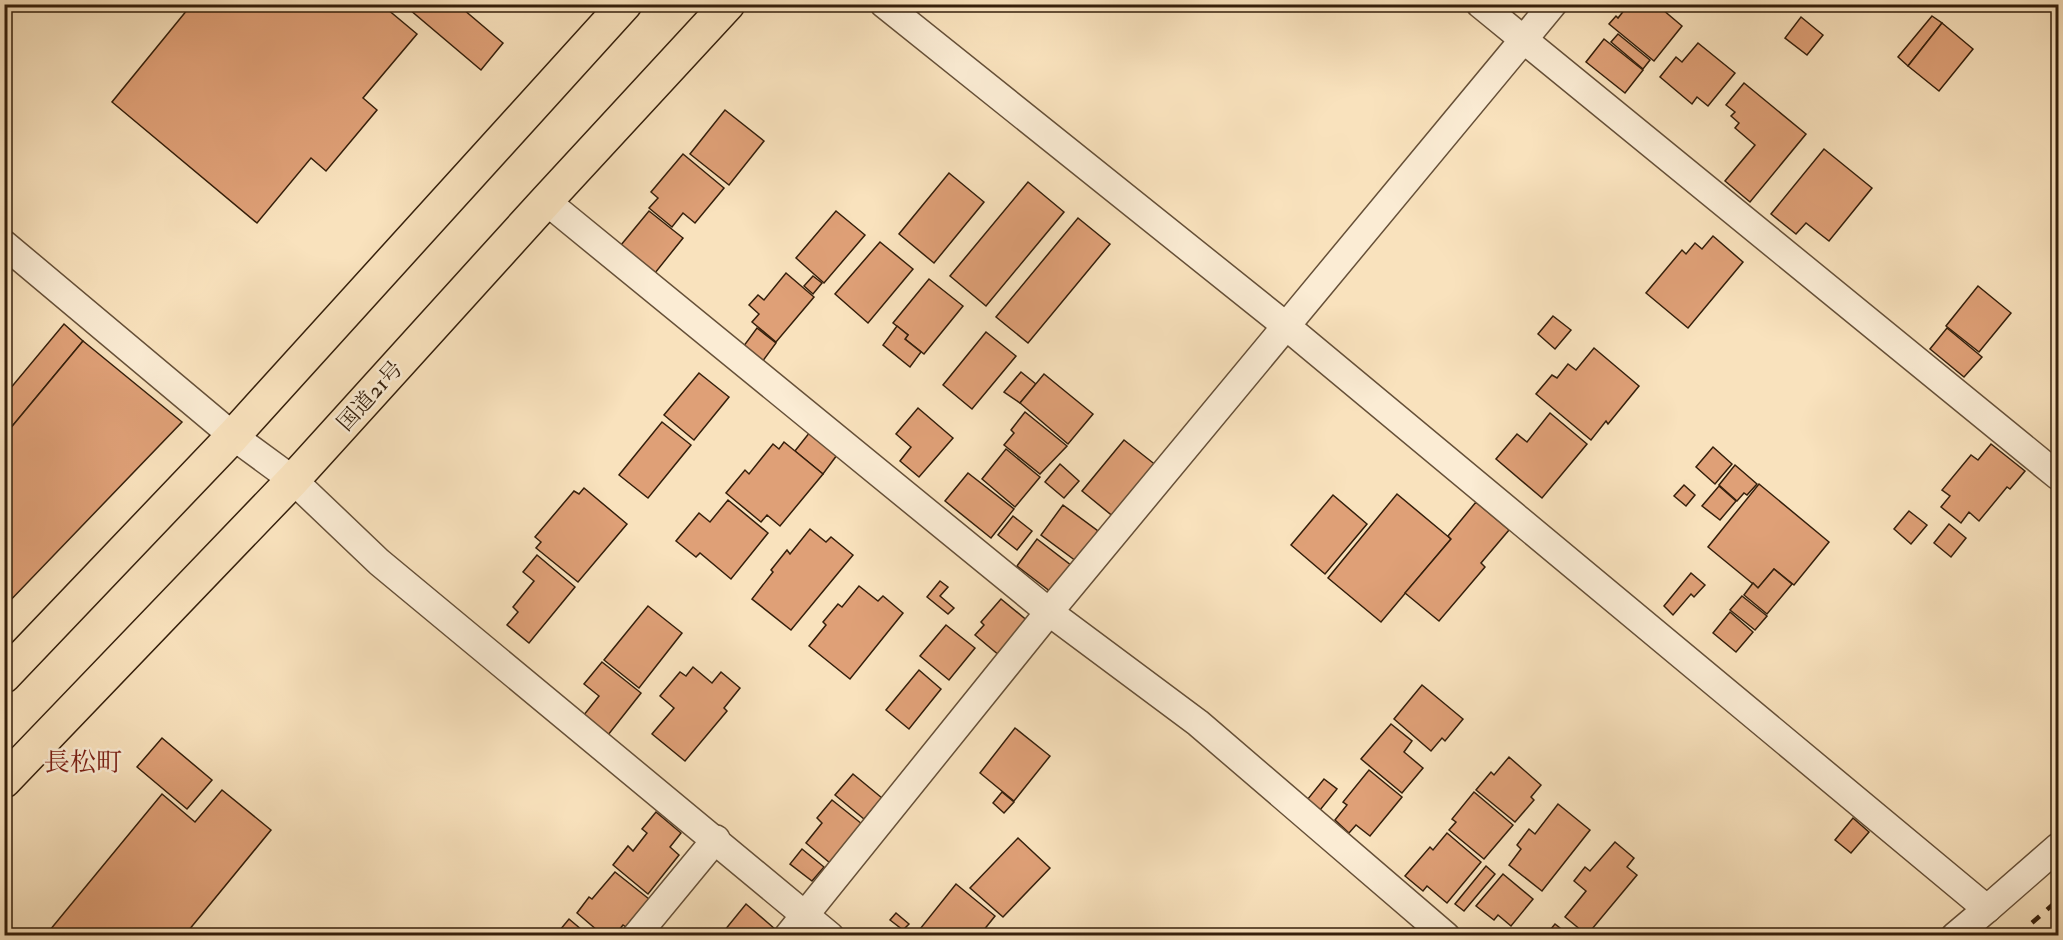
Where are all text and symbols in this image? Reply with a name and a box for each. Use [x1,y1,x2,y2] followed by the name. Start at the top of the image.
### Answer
[331,355,409,437] street label: 国道21号
[44,747,122,779] district label: 長松町

